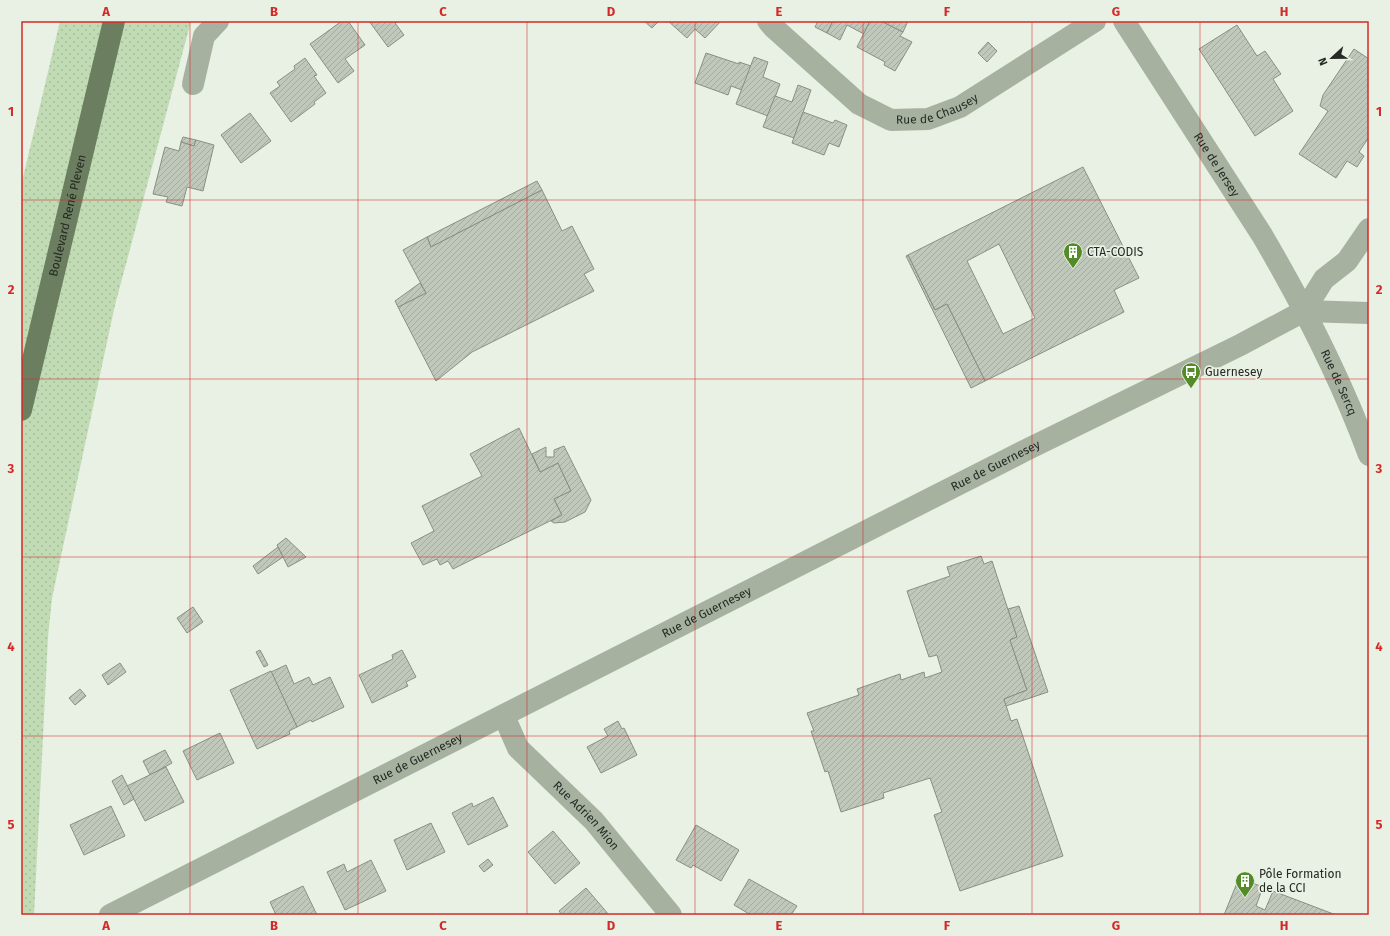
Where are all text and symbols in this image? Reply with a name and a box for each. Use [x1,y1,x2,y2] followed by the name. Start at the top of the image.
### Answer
[101,4,110,19] text: A
[270,4,278,19] text: B
[439,4,447,19] text: C
[607,4,616,19] text: D
[776,4,783,19] text: E
[944,4,951,19] text: F
[1112,4,1120,19] text: G
[1280,4,1288,19] text: H
[1312,38,1352,78] north arrow
[1316,56,1331,67] text: N
[896,90,981,127] street label: Rue de Chausey
[8,104,14,119] text: 1
[1376,104,1382,119] text: 1
[1191,130,1243,200] street label: Rue de Jersey
[46,153,89,278] street label: Boulevard René Pleven
[1062,241,1084,269] building icon: CTA-CODIS
[1087,245,1144,259] place label: CTA-CODIS
[8,282,15,297] text: 2
[1376,282,1383,297] text: 2
[1318,347,1360,418] street label: Rue de Sercq
[1180,361,1202,389] bus stop icon: Guernesey
[1205,365,1262,379] place label: Guernesey
[948,437,1043,494] street label: Rue de Guernesey
[7,461,15,476] text: 3
[1375,461,1383,476] text: 3
[660,584,754,641] street label: Rue de Guernesey
[7,639,15,654] text: 4
[1375,639,1383,654] text: 4
[371,730,465,787] street label: Rue de Guernesey
[550,778,622,853] street label: Rue Adrien Mion
[8,817,15,832] text: 5
[1376,817,1383,832] text: 5
[1259,867,1341,895] place label: Pôle Formation de la CCI
[1234,870,1256,898] building icon: Pôle Formation de la CCI
[101,918,110,933] text: A
[270,918,278,933] text: B
[439,918,447,933] text: C
[607,918,616,933] text: D
[776,918,783,933] text: E
[944,918,951,933] text: F
[1112,918,1120,933] text: G
[1280,918,1288,933] text: H

